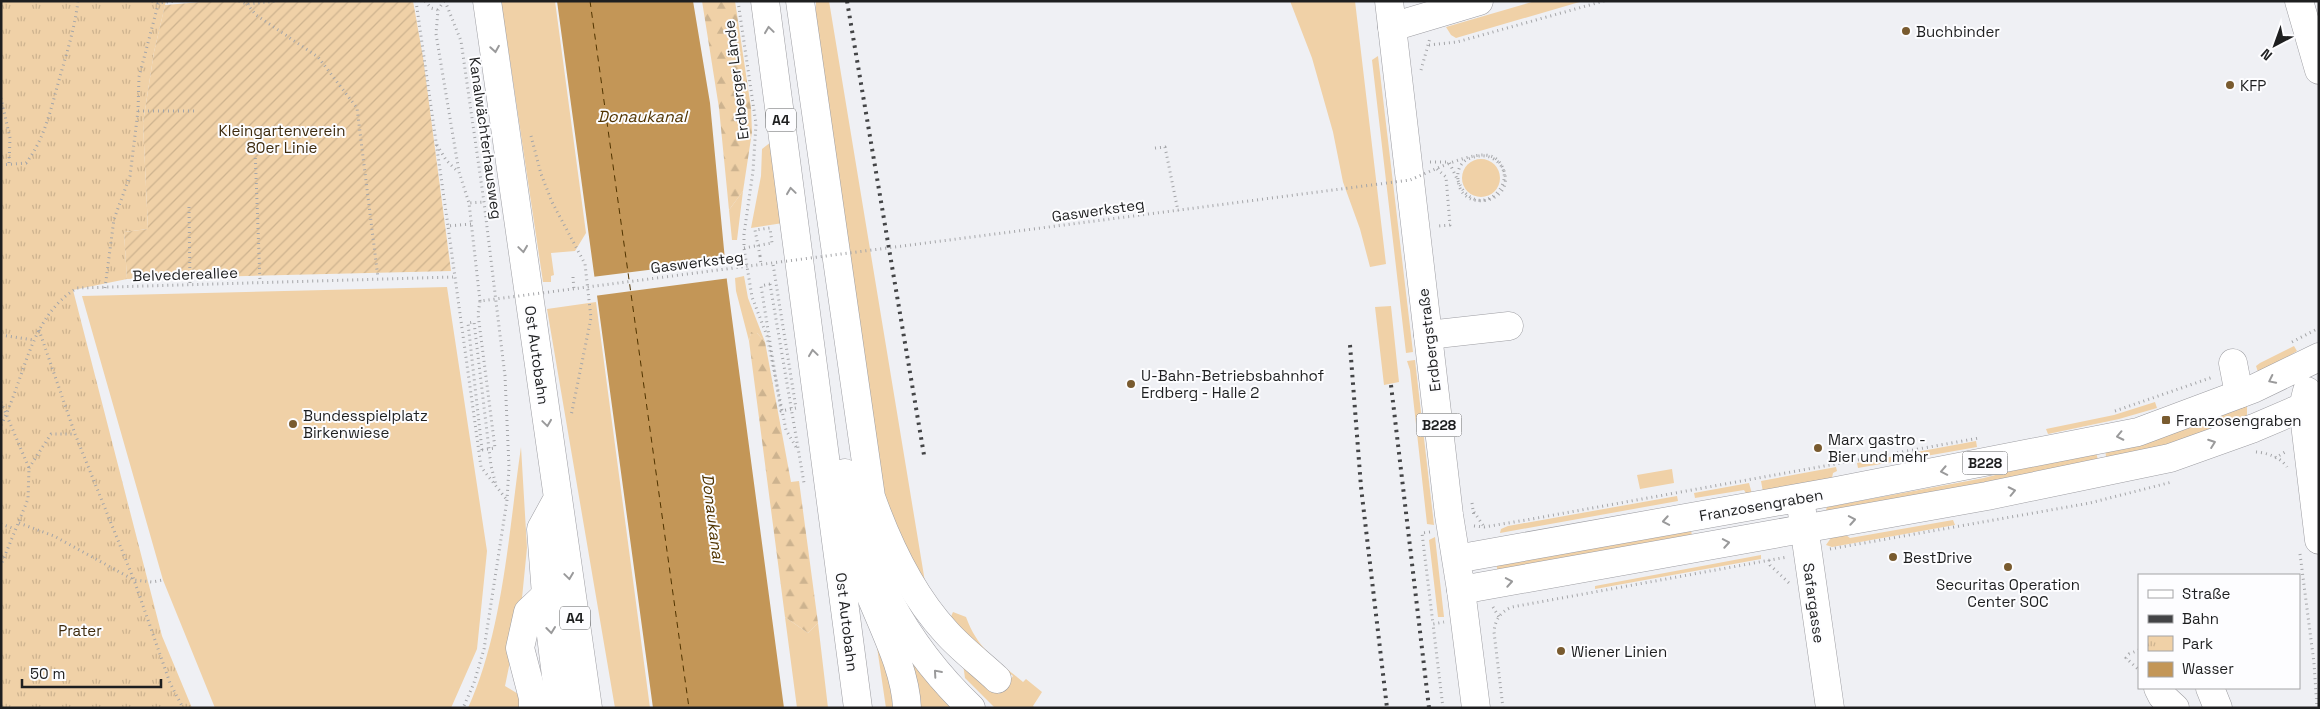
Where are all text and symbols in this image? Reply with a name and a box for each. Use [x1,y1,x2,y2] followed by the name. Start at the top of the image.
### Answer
[719,19,753,141] street label: Erdberger Lände
[2250,20,2300,70] north arrow
[1916,22,2000,41] place label: Buchbinder
[764,25,775,33] one-way arrow
[1900,25,1912,37] marker: Buchbinder
[490,45,500,54] one-way arrow
[2257,45,2276,65] text: N
[465,56,507,220] street label: Kanalwächterhausweg
[2240,76,2266,95] place label: KFP
[2224,79,2236,91] marker: KFP
[597,106,689,127] water label: Donaukanal
[766,108,796,132] road number: A4
[219,121,345,157] park label: Kleingartenverein 80er Linie
[786,187,796,195] one-way arrow
[1050,194,1146,226] street label: Gaswerksteg
[517,246,528,254] one-way arrow
[649,247,745,277] street label: Gaswerksteg
[132,263,238,285] street label: Belvedereallee
[1413,287,1445,393] street label: Erdbergstraße
[521,304,553,406] street label: Ost Autobahn
[808,349,818,358] one-way arrow
[1141,366,1325,402] place label: U-Bahn-Betriebsbahnhof Erdberg - Halle 2
[2269,374,2278,384] one-way arrow
[1125,378,1137,390] marker: U-Bahn-Betriebsbahnhof Erdberg - Halle 2
[303,406,428,442] place label: Bundesspielplatz Birkenwiese
[2176,411,2302,430] place label: Franzosengraben
[1416,414,1462,436] road number: B228
[2160,414,2172,426] marker: Franzosengraben
[287,418,299,430] marker: Bundesspielplatz Birkenwiese
[541,419,551,428] one-way arrow
[1828,430,1929,466] place label: Marx gastro - Bier und mehr
[2116,430,2125,440] one-way arrow
[2207,439,2215,449] one-way arrow
[1812,442,1824,454] marker: Marx gastro - Bier und mehr
[1962,452,2008,474] road number: B228
[1940,465,1948,476] one-way arrow
[697,472,729,566] water label: Donaukanal
[1698,485,1824,525] street label: Franzosengraben
[2008,486,2017,497] one-way arrow
[1662,516,1670,526] one-way arrow
[1848,516,1857,526] one-way arrow
[1722,538,1730,548] one-way arrow
[1903,548,1972,567] place label: BestDrive
[1887,551,1899,563] marker: BestDrive
[2002,561,2014,573] marker: Securitas Operation Center SOC
[1799,562,1829,644] street label: Safargasse
[832,571,862,673] street label: Ost Autobahn
[563,573,574,581] one-way arrow
[2138,574,2300,689] legend
[1936,575,2080,611] place label: Securitas Operation Center SOC
[1505,577,1513,588] one-way arrow
[2182,584,2231,603] text: Straße
[560,606,590,630] road number: A4
[2182,609,2219,628] text: Bahn
[58,621,102,640] park label: Prater
[545,626,556,634] one-way arrow
[2182,634,2213,653] text: Park
[1571,642,1667,661] place label: Wiener Linien
[1555,645,1567,657] marker: Wiener Linien
[22,656,161,688] scale bar
[2182,659,2234,678] text: Wasser
[30,664,65,683] text: 50 m
[934,670,943,679] one-way arrow

